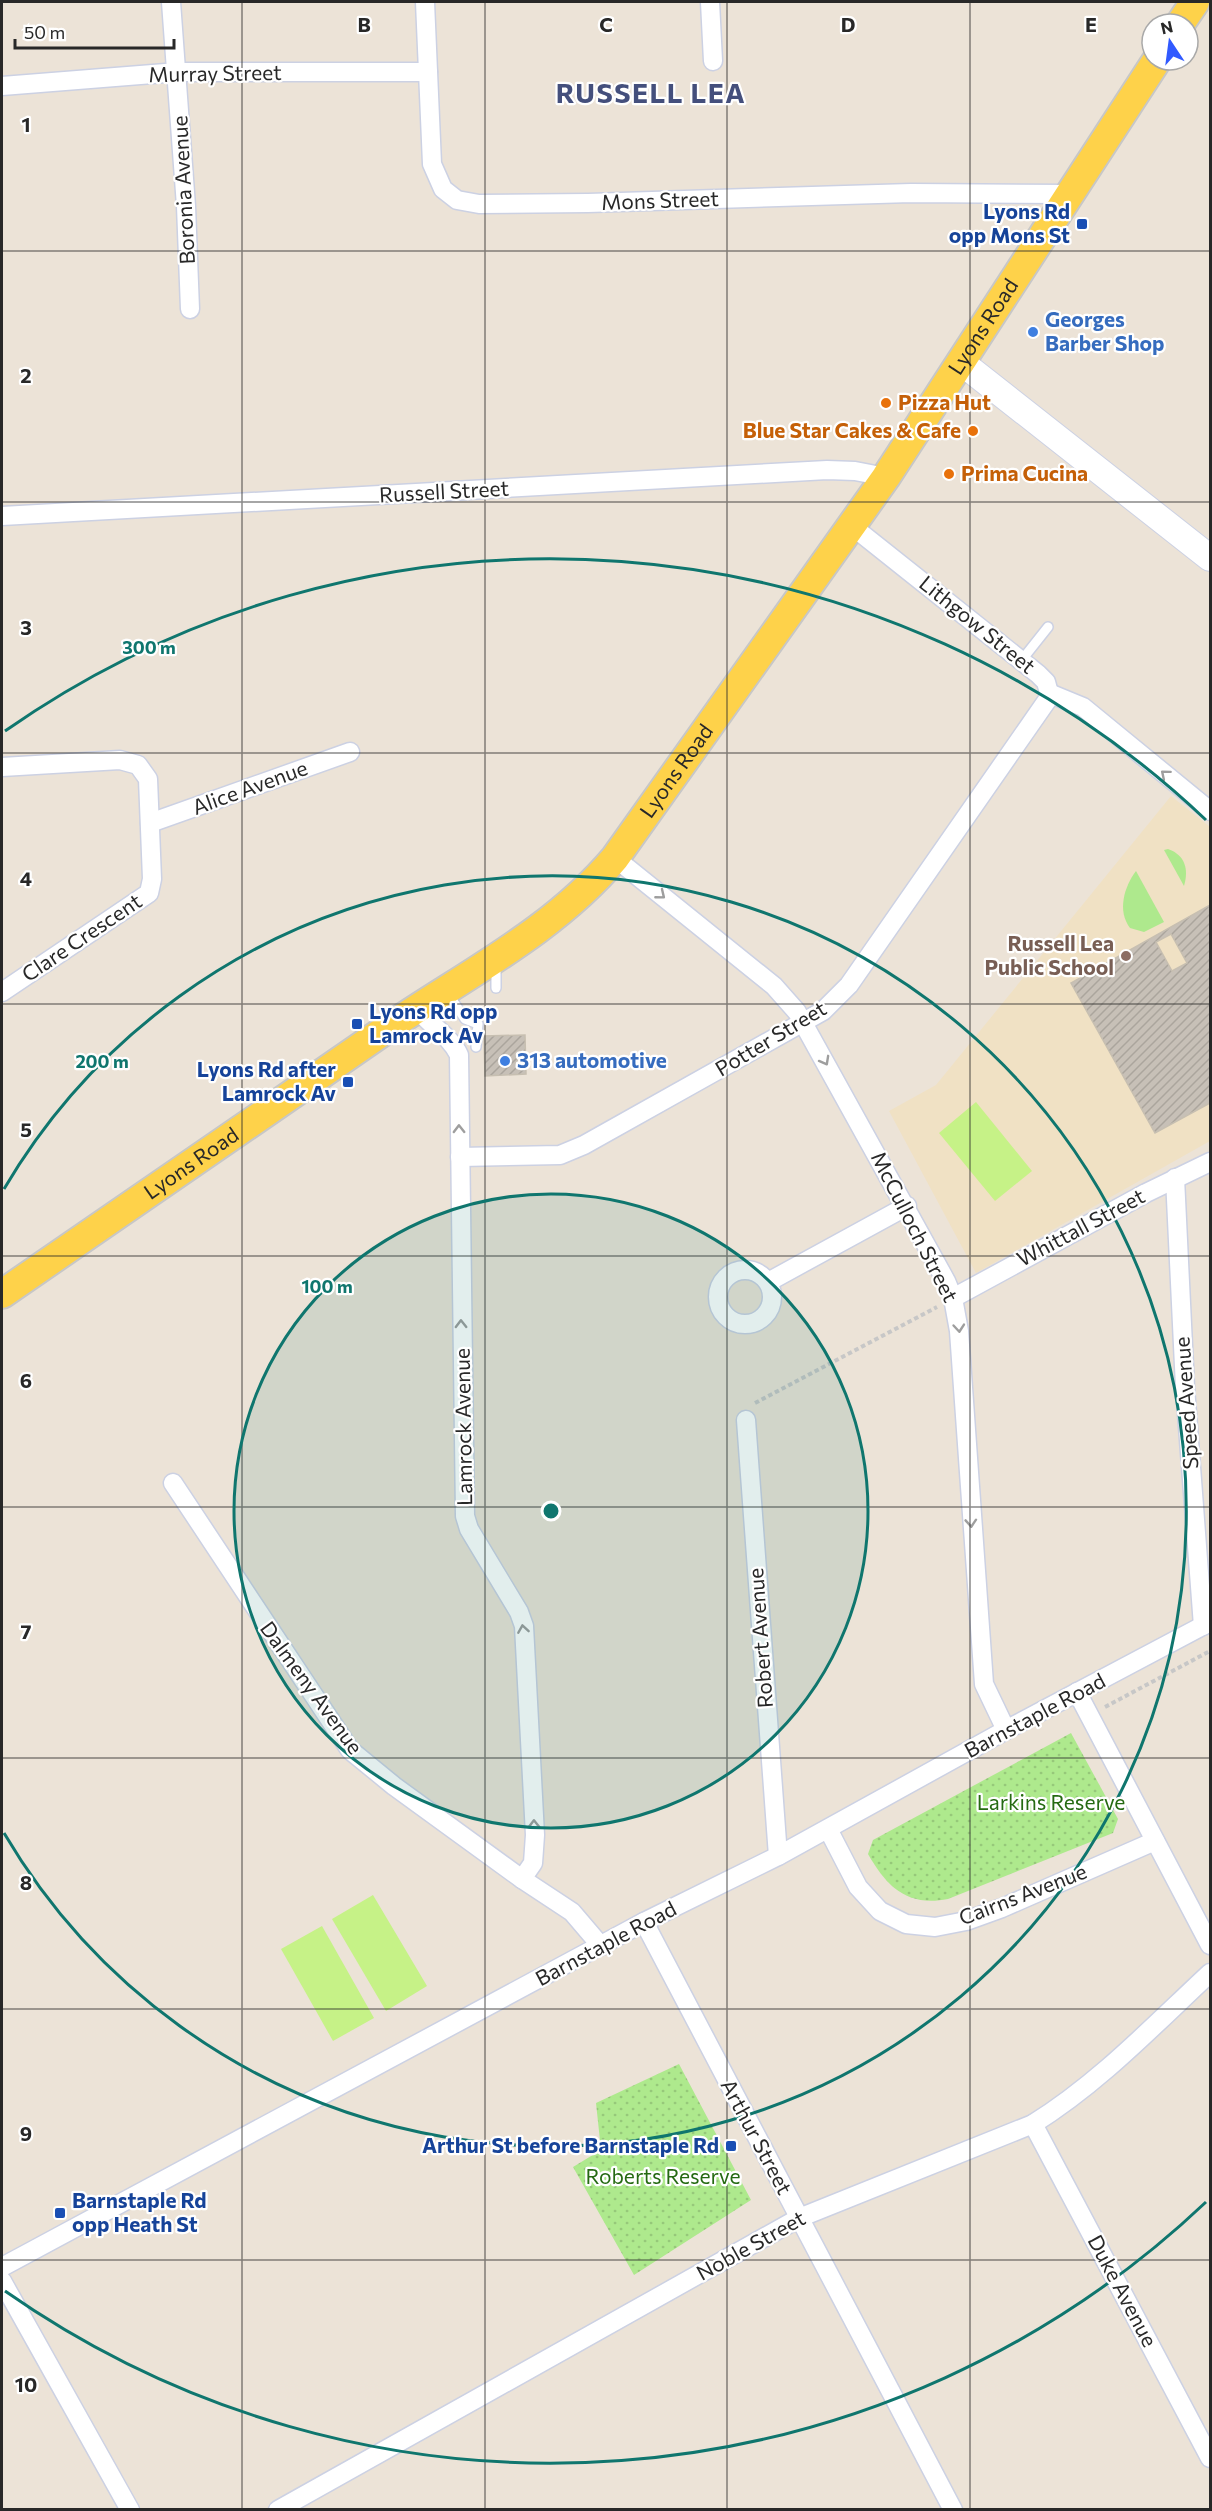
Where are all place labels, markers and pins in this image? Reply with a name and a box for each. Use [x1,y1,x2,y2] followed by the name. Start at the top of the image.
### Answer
[949,198,1070,247] place label: Lyons Rd opp Mons St
[1075,217,1089,231] marker: Lyons Rd opp Mons St
[1045,306,1165,355] place label: Georges Barber Shop
[1026,325,1040,339] marker: Georges Barber Shop
[898,389,991,414] place label: Pizza Hut
[879,396,893,410] marker: Pizza Hut
[743,417,961,442] place label: Blue Star Cakes & Cafe
[966,424,980,438] marker: Blue Star Cakes & Cafe
[961,460,1088,485] place label: Prima Cucina
[942,467,956,481] marker: Prima Cucina
[984,930,1114,979] place label: Russell Lea Public School
[1119,949,1133,963] marker: Russell Lea Public School
[369,998,497,1047] place label: Lyons Rd opp Lamrock Av
[350,1017,364,1031] marker: Lyons Rd opp Lamrock Av
[517,1047,667,1072] place label: 313 automotive
[498,1054,512,1068] marker: 313 automotive
[197,1056,337,1105] place label: Lyons Rd after Lamrock Av
[341,1075,355,1089] marker: Lyons Rd after Lamrock Av
[541,1501,561,1521] centre of rings
[422,2132,719,2157] place label: Arthur St before Barnstaple Rd
[724,2139,738,2153] marker: Arthur St before Barnstaple Rd
[72,2187,207,2236] place label: Barnstaple Rd opp Heath St
[53,2206,67,2220] marker: Barnstaple Rd opp Heath St

